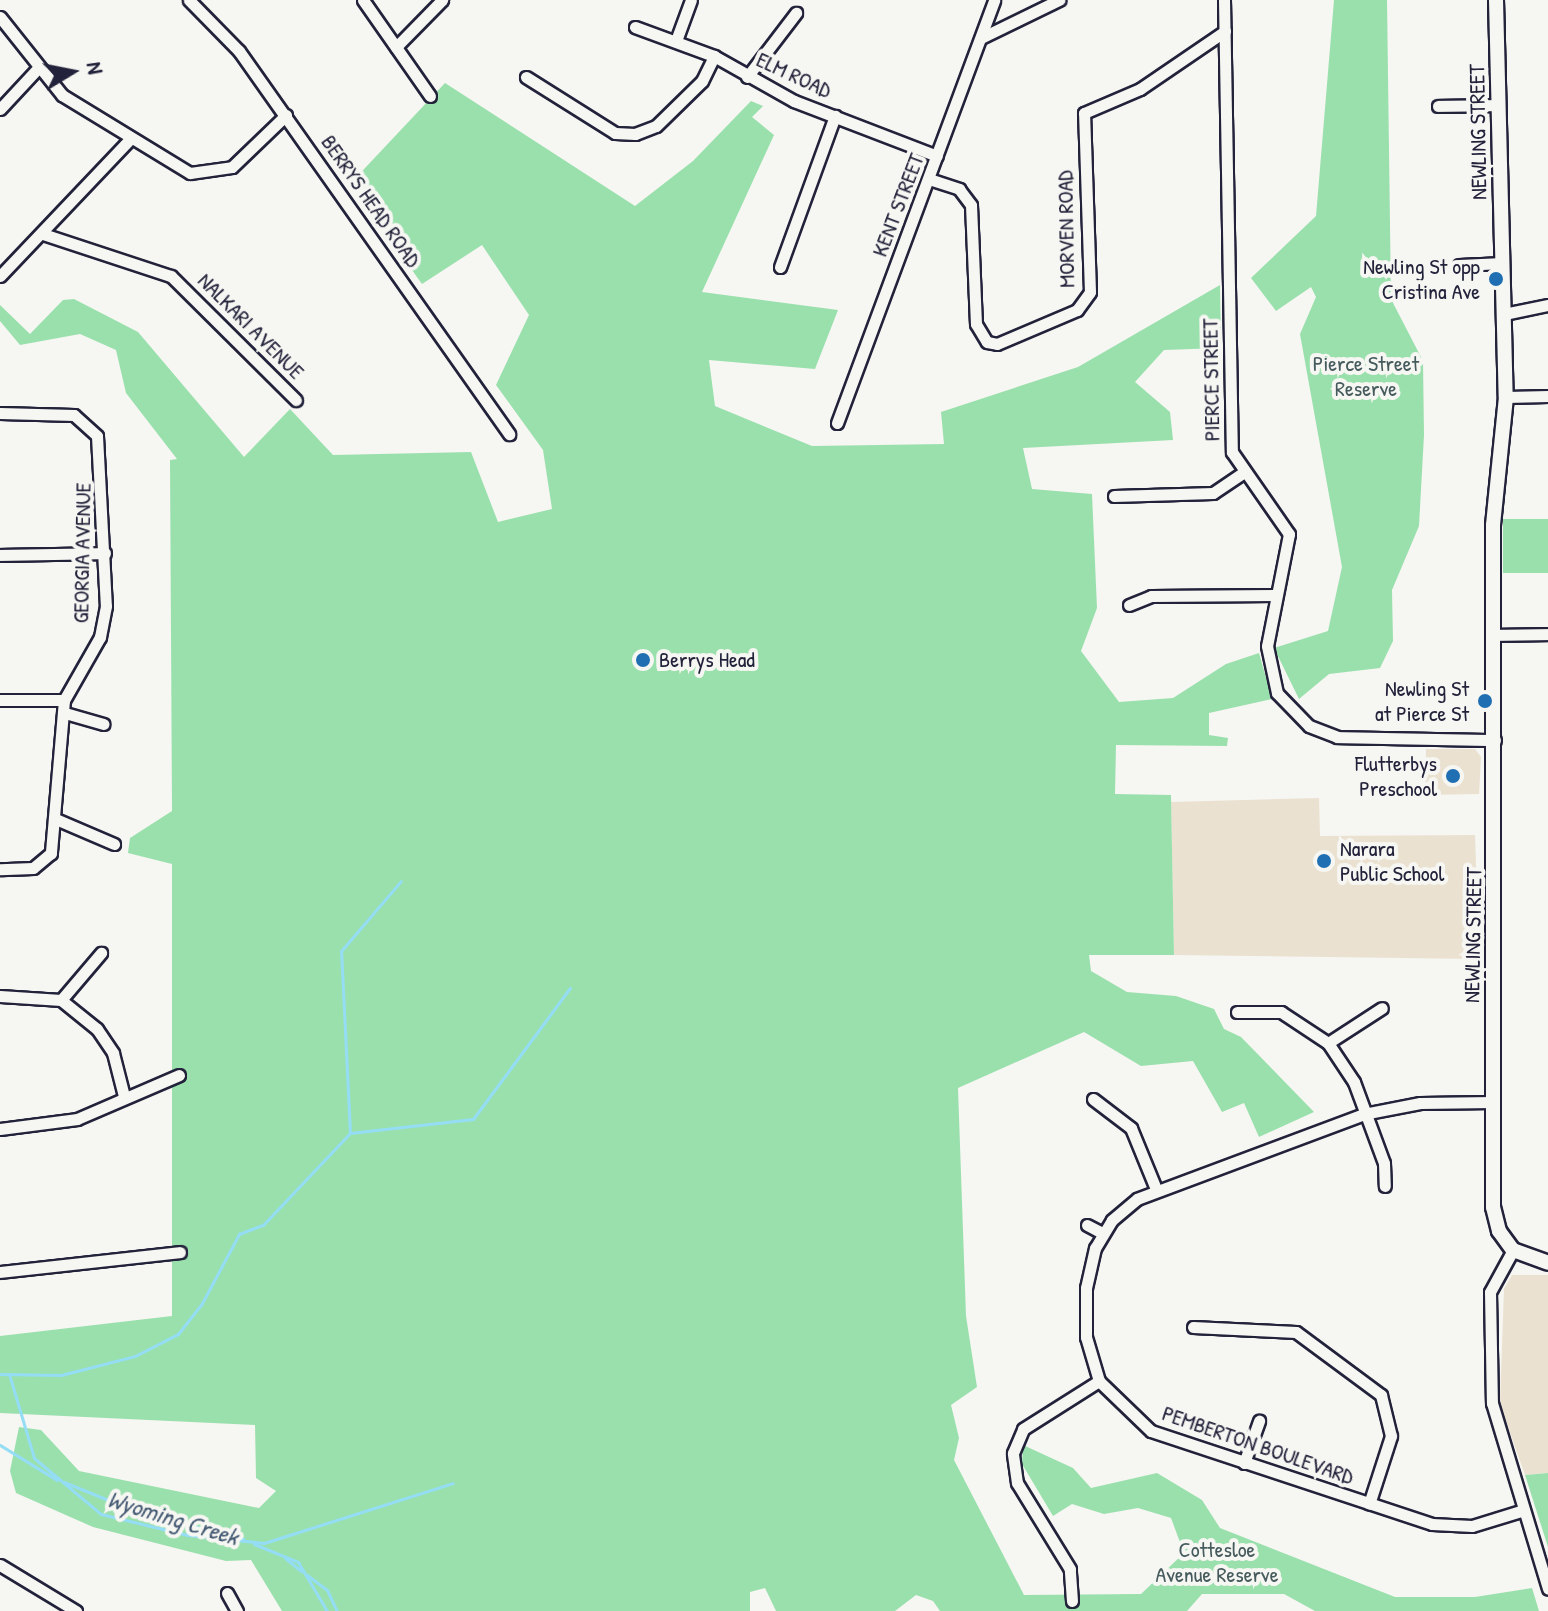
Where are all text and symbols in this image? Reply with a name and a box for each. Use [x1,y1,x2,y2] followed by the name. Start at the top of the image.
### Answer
[32,32,112,112] north arrow
[752,46,836,104] street label: ELM ROAD
[80,59,111,76] text: N
[1464,64,1492,200] street label: NEWLING STREET
[316,130,426,272] street label: BERRYS HEAD ROAD
[866,150,930,260] street label: KENT STREET
[1052,170,1080,288] street label: MORVEN ROAD
[1363,253,1480,304] place label: Newling St opp Cristina Ave
[192,267,310,385] street label: NALKARI AVENUE
[1487,270,1505,288] marker: Newling St opp Cristina Ave
[1197,319,1225,441] street label: PIERCE STREET
[1313,350,1419,402] park label: Pierce Street Reserve
[68,483,96,623] street label: GEORGIA AVENUE
[659,647,755,673] place label: Berrys Head
[634,651,652,669] marker: Berrys Head
[1375,675,1469,726] place label: Newling St at Pierce St
[1476,692,1494,710] marker: Newling St at Pierce St
[1355,750,1437,802] place label: Flutterbys Preschool
[1444,767,1462,785] marker: Flutterbys Preschool
[1340,835,1444,886] place label: Narara Public School
[1315,852,1333,870] marker: Narara Public School
[1459,867,1487,1003] street label: NEWLING STREET
[1159,1400,1357,1490] street label: PEMBERTON BOULEVARD
[104,1485,242,1551] water label: Wyoming Creek
[1156,1536,1278,1588] park label: Cottesloe Avenue Reserve

